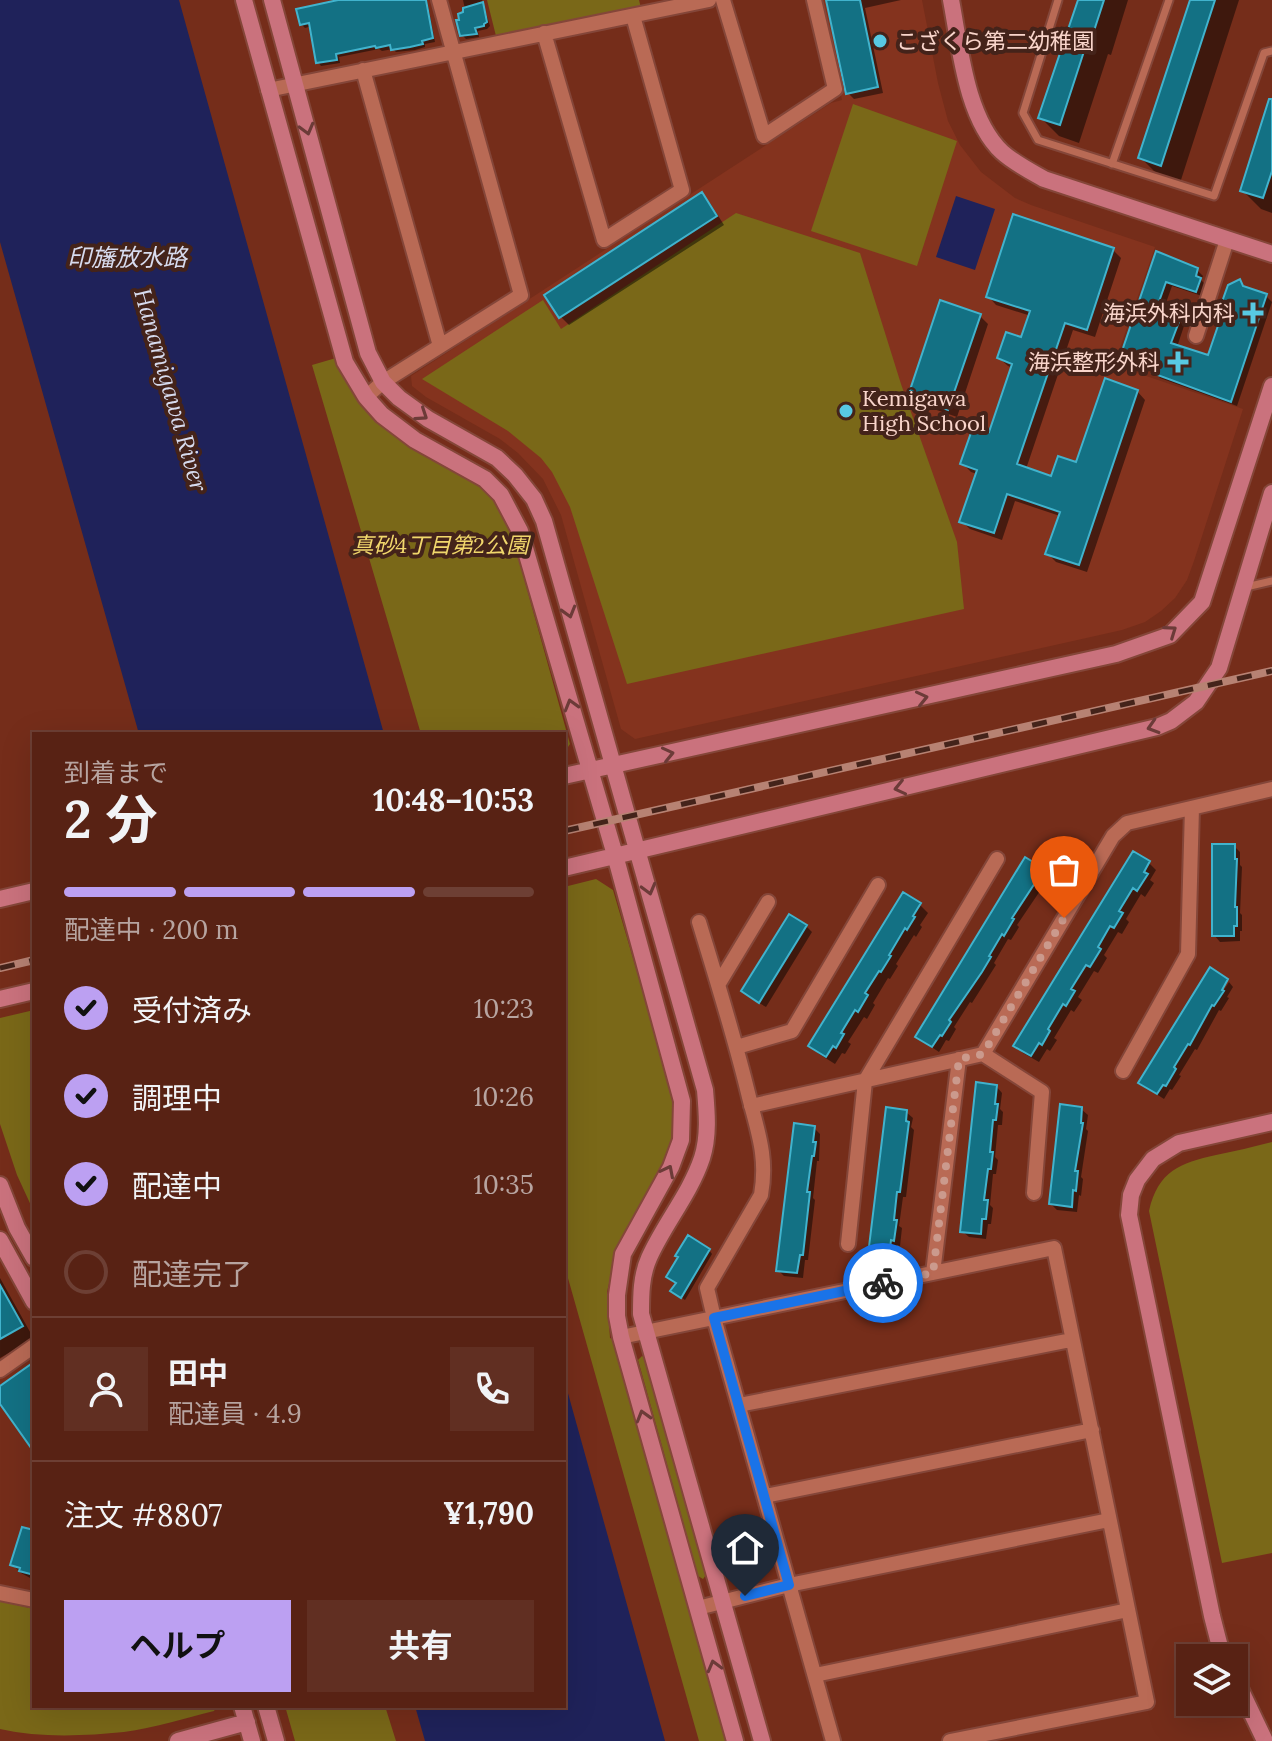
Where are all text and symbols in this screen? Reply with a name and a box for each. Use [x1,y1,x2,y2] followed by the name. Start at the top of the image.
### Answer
[896,27,1094,55] place label: こざくら第二幼稚園
[871,32,889,50] marker: こざくら第二幼稚園
[297,122,314,136] one-way arrow
[67,242,189,273] water label: 印旛放水路
[127,285,215,495] water label: Hanamigawa River
[1103,299,1235,327] place label: 海浜外科内科
[1242,302,1264,324] marker: 海浜外科内科
[1028,348,1160,376] place label: 海浜整形外科
[1167,351,1189,373] marker: 海浜整形外科
[862,384,986,437] place label: Kemigawa High School
[837,402,855,420] marker: Kemigawa High School
[414,405,428,420] one-way arrow
[351,531,532,559] park label: 真砂4丁目第2公園
[560,604,577,618] one-way arrow
[1163,626,1177,641] one-way arrow
[914,690,928,707] one-way arrow
[564,699,580,712] one-way arrow
[1147,718,1160,734] one-way arrow
[660,746,674,763] one-way arrow
[64,756,168,789] text: 到着まで
[894,778,908,795] one-way arrow
[373,781,534,819] text: 10:48–10:53
[64,786,157,852] text: 2 分
[1030,836,1098,918] pin
[1042,848,1086,892] icon: bag
[640,881,656,895] one-way arrow
[64,913,239,946] text: 配達中 · 200 m
[64,986,108,1030] icon: check
[132,991,252,1029] text: 受付済み
[474,992,534,1025] text: 10:23
[64,1074,108,1118] icon: check
[132,1079,222,1117] text: 調理中
[473,1080,534,1113] text: 10:26
[64,1162,108,1206] icon: check
[659,1165,674,1180] one-way arrow
[132,1167,222,1205] text: 配達中
[473,1168,534,1201] text: 10:35
[843,1243,923,1323] courier
[132,1255,252,1293] text: 配達完了
[861,1261,905,1305] icon: bike
[64,1347,148,1431] button: person
[450,1347,534,1431] button: phone
[168,1354,228,1392] text: 田中
[168,1397,302,1430] text: 配達員 · 4.9
[636,1409,652,1423] one-way arrow
[443,1494,534,1532] text: ¥1,790
[64,1496,222,1534] text: 注文 #8807
[711,1514,779,1596] pin
[723,1526,767,1570] icon: home
[64,1600,291,1692] button: ヘルプ
[307,1600,534,1692] button: 共有
[1176,1644,1248,1716] map controls
[1176,1644,1248,1716] button: layers
[707,1659,723,1673] one-way arrow

